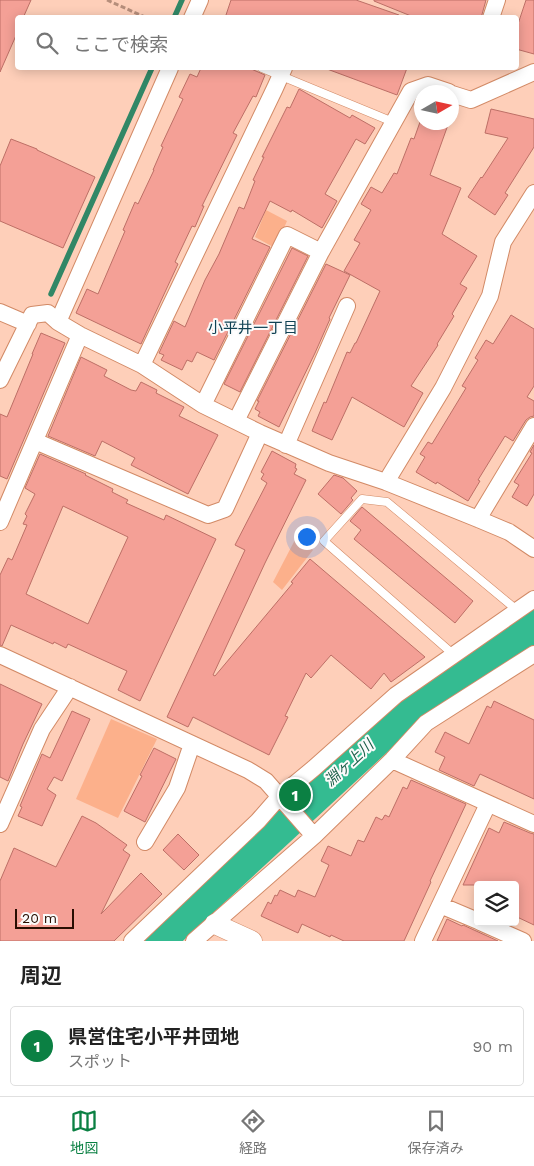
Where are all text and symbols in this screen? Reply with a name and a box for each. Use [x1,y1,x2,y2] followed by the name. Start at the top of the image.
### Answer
[15,15,519,70] search box
[33,29,61,57] icon: search
[73,33,168,56] text: ここで検索
[414,85,459,130] north arrow
[208,319,298,337] district label: 小平井一丁目
[294,524,320,550] your location
[321,735,379,790] water label: 淵ヶ上川
[279,776,311,814] pin: 1
[474,881,519,926] map controls
[474,881,519,926] button: layers
[15,906,74,929] scale bar
[22,910,57,926] text: 20 m
[20,963,62,988] text: 周辺
[68,1025,239,1048] text: 県営住宅小平井団地
[34,1037,40,1056] text: 1
[472,1037,513,1056] text: 90 m
[68,1052,132,1071] text: スポット
[70,1107,98,1157] tab: 地図
[239,1107,267,1157] tab: 経路
[408,1107,464,1157] tab: 保存済み

